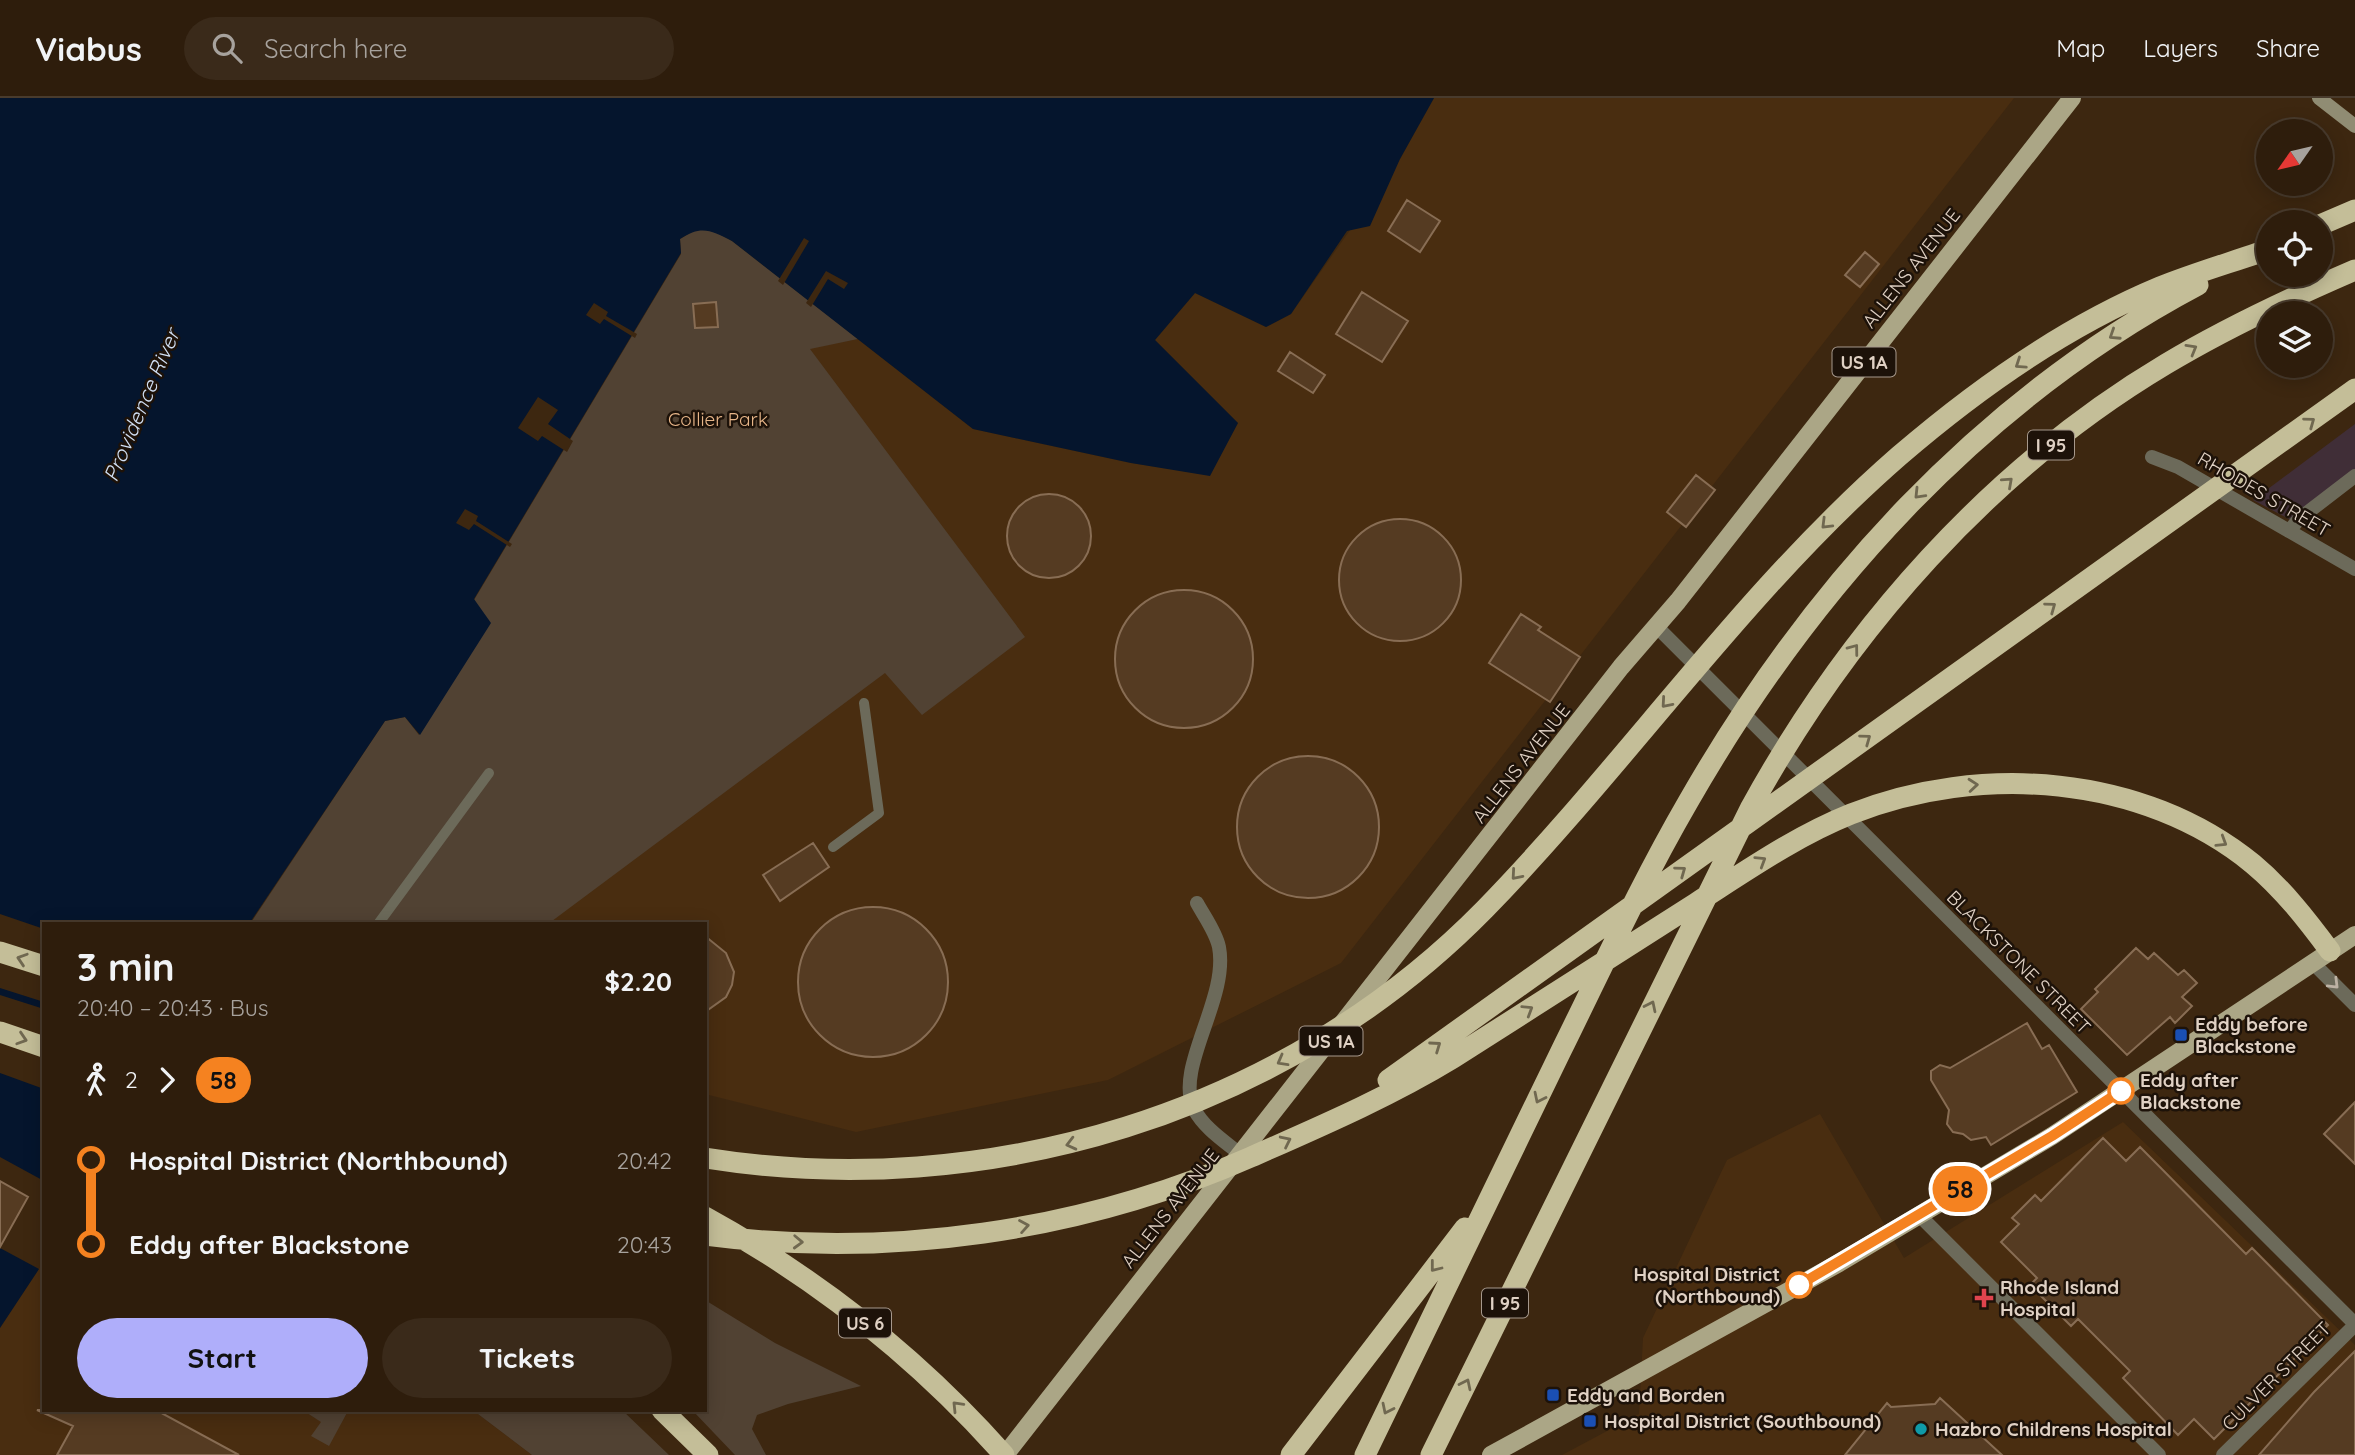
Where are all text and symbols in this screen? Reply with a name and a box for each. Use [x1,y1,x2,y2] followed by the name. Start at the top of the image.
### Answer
[184,17,674,80] search box
[35,28,142,69] text: Viabus
[208,29,246,67] icon: search
[264,32,407,65] text: Search here
[2056,33,2105,63] text: Map
[2143,33,2218,63] text: Layers
[2256,33,2320,63] text: Share
[2256,119,2333,196] north arrow
[2256,119,2333,378] map controls
[1857,203,1965,333] street label: ALLENS AVENUE
[2256,210,2333,287] button: locate
[2256,301,2333,378] button: layers
[97,322,186,485] water label: Providence River
[2109,327,2122,339] one-way arrow
[2185,344,2197,357] one-way arrow
[1832,348,1896,376] road number: US 1A
[2015,356,2028,368] one-way arrow
[668,407,768,431] park label: Collier Park
[2302,418,2315,430] one-way arrow
[2028,430,2074,460] road number: I 95
[2193,446,2335,542] street label: RHODES STREET
[2000,477,2013,490] one-way arrow
[1914,485,1927,498] one-way arrow
[1821,516,1834,529] one-way arrow
[2043,602,2056,615] one-way arrow
[1846,644,1858,656] one-way arrow
[1662,695,1674,708] one-way arrow
[1467,698,1575,828] street label: ALLENS AVENUE
[1858,735,1871,747] one-way arrow
[1968,778,1979,793] one-way arrow
[2214,834,2227,847] one-way arrow
[1754,857,1767,870] one-way arrow
[1512,867,1525,880] one-way arrow
[1673,867,1686,879] one-way arrow
[1942,885,2096,1039] street label: BLACKSTONE STREET
[77,943,175,991] text: 3 min
[16,953,29,967] one-way arrow
[604,965,672,998] text: $2.20
[2326,975,2339,988] one-way arrow
[77,993,269,1022] text: 20:40 – 20:43 · Bus
[1642,1001,1656,1013] one-way arrow
[1520,1005,1533,1018] one-way arrow
[2195,1012,2308,1058] place label: Eddy before Blackstone
[1300,1026,1362,1056] road number: US 1A
[2173,1027,2189,1043] marker: Eddy before Blackstone
[16,1031,28,1046] one-way arrow
[1428,1042,1441,1054] one-way arrow
[1276,1053,1289,1066] one-way arrow
[77,1061,115,1099] icon: walk
[148,1061,186,1099] icon: forward
[125,1065,138,1094] text: 2
[210,1065,237,1095] text: 58
[2140,1068,2241,1114] place label: Eddy after Blackstone
[2108,1078,2134,1104] marker: Eddy after Blackstone
[1533,1091,1547,1103] one-way arrow
[1279,1135,1291,1149] one-way arrow
[1065,1136,1077,1150] one-way arrow
[1116,1143,1224,1273] street label: ALLENS AVENUE
[129,1144,508,1177] text: Hospital District (Northbound)
[616,1146,672,1175] text: 20:42
[1928,1166,1992,1212] line badge: 58
[1947,1174,1973,1204] text: 58
[1018,1219,1030,1234] one-way arrow
[129,1228,410,1261] text: Eddy after Blackstone
[617,1230,672,1259] text: 20:43
[792,1235,803,1250] one-way arrow
[1431,1259,1444,1271] one-way arrow
[1633,1262,1780,1308] place label: Hospital District (Northbound)
[1786,1272,1812,1298] marker: Hospital District (Northbound)
[2000,1275,2119,1321] place label: Rhode Island Hospital
[1482,1288,1528,1318] road number: I 95
[1974,1288,1994,1308] marker: Rhode Island Hospital
[839,1308,891,1338] road number: US 6
[2216,1316,2336,1436] street label: CULVER STREET
[77,1318,368,1398] button: Start
[382,1318,672,1398] button: Tickets
[1457,1379,1471,1391] one-way arrow
[1567,1383,1725,1407] place label: Eddy and Borden
[1545,1387,1561,1403] marker: Eddy and Borden
[953,1401,966,1414] one-way arrow
[1382,1402,1396,1414] one-way arrow
[1604,1409,1881,1433] place label: Hospital District (Southbound)
[1582,1413,1598,1429] marker: Hospital District (Southbound)
[1935,1417,2172,1441] place label: Hazbro Childrens Hospital
[1913,1421,1929,1437] marker: Hazbro Childrens Hospital

